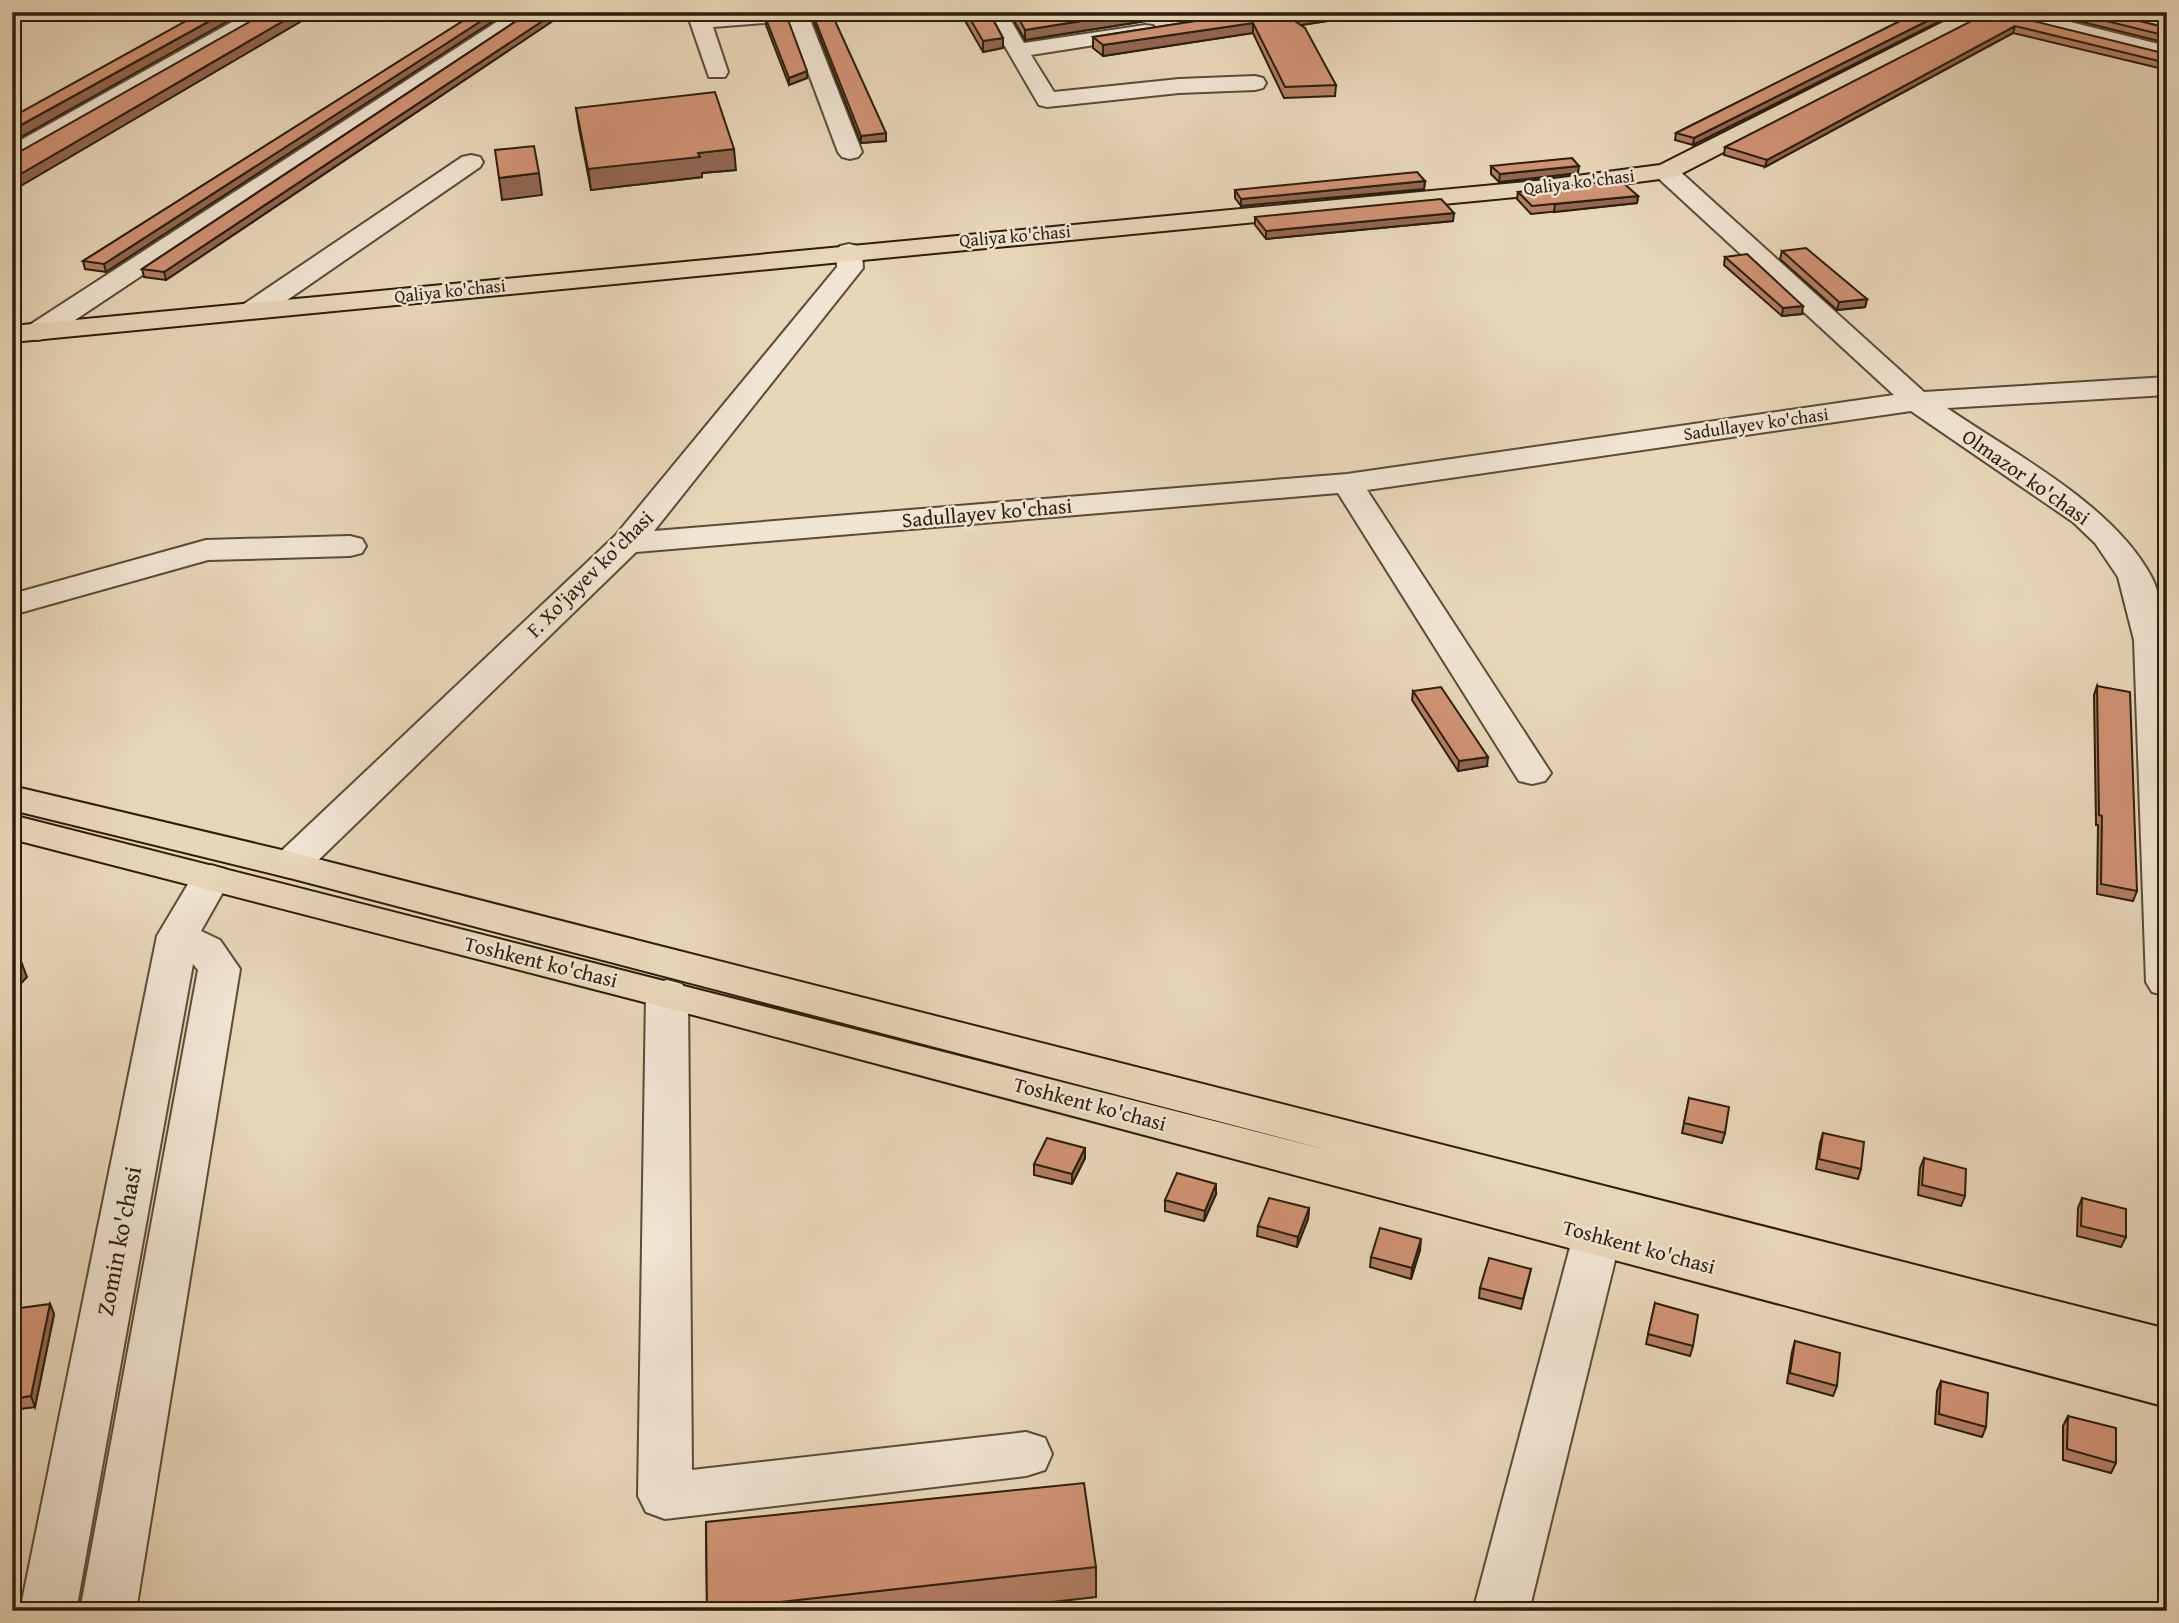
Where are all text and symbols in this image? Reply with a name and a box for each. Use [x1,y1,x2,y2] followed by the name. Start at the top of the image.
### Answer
[1522,161,1636,202] street label: Qaliya ko'chasi
[958,217,1072,254] street label: Qaliya ko'chasi
[393,271,507,310] street label: Qaliya ko'chasi
[1682,400,1830,447] street label: Sadullayev ko'chasi
[1956,421,2097,532] street label: Olmazor ko'chasi
[901,490,1073,535] street label: Sadullayev ko'chasi
[519,503,660,644] street label: F. Xo'jayev ko'chasi
[461,927,621,996] street label: Toshkent ko'chasi
[1010,1068,1170,1139] street label: Toshkent ko'chasi
[87,1163,150,1319] street label: Zomin ko'chasi
[1559,1211,1719,1282] street label: Toshkent ko'chasi

